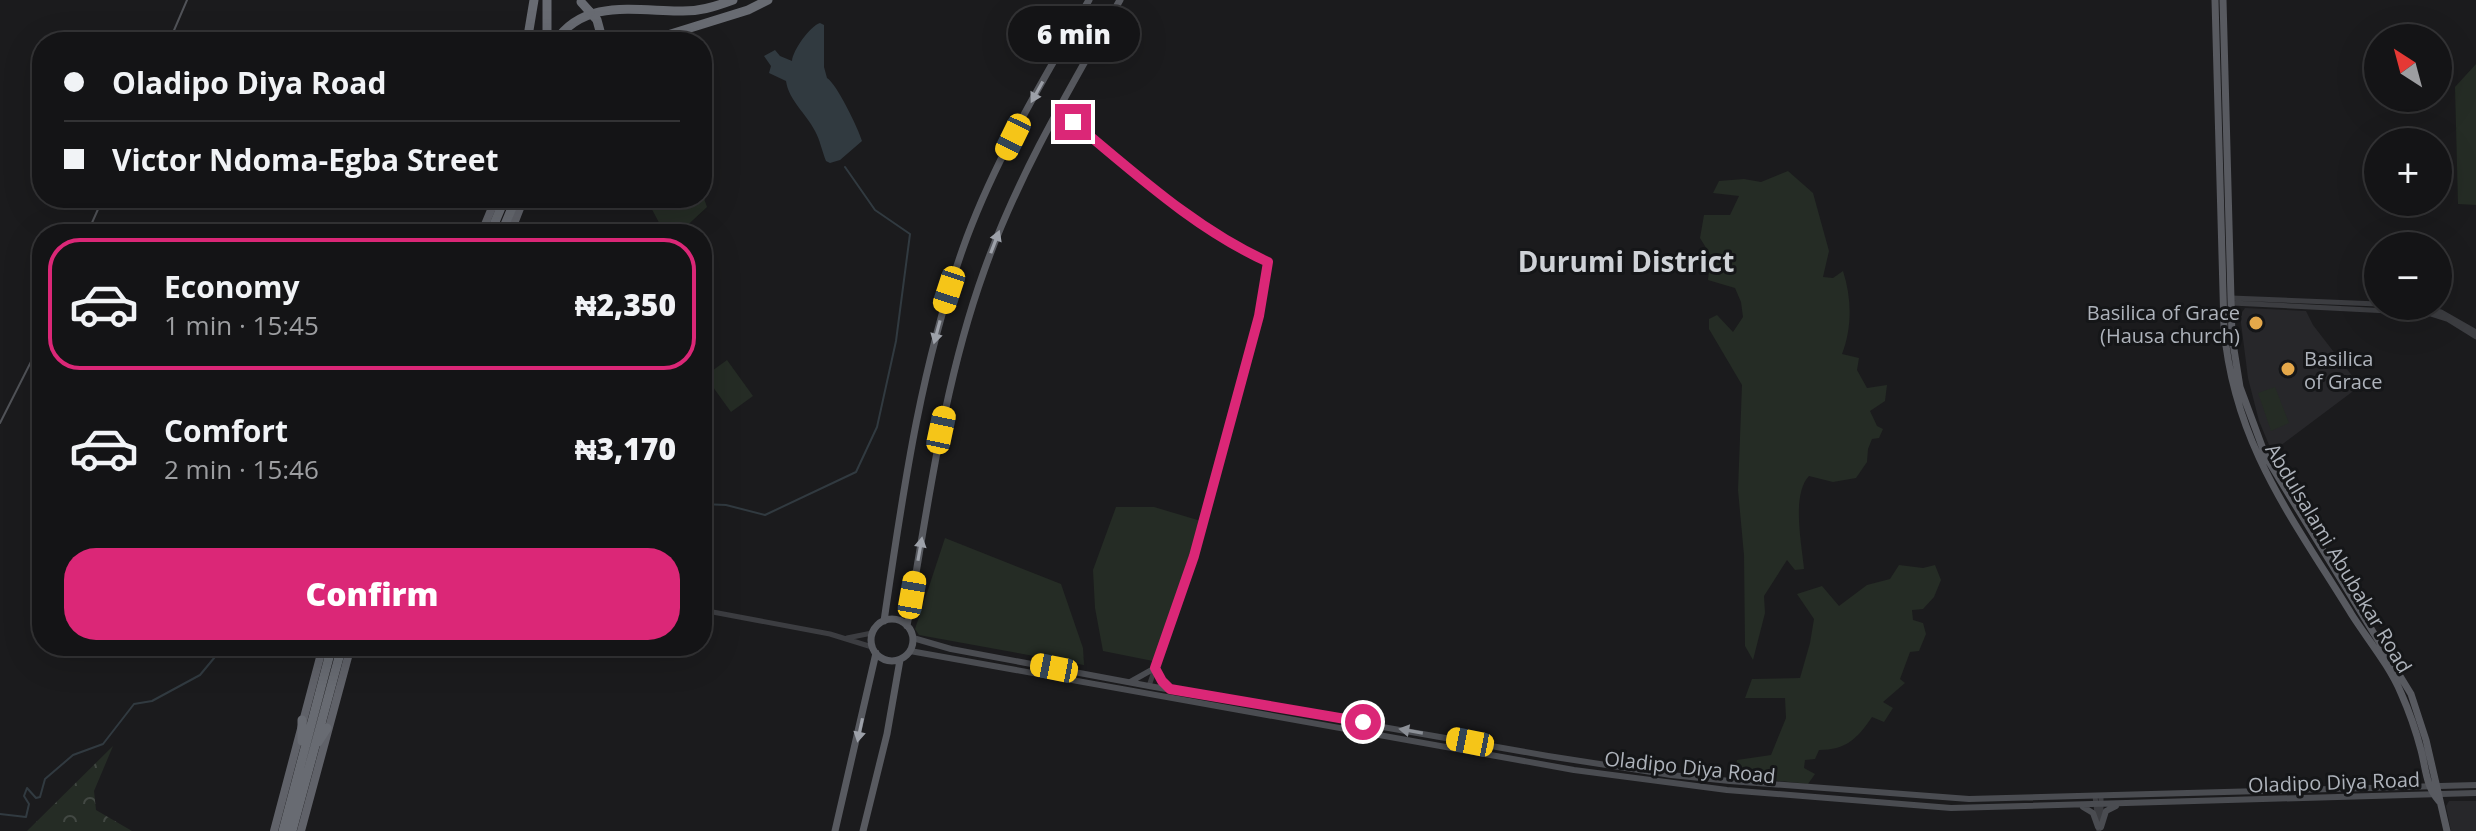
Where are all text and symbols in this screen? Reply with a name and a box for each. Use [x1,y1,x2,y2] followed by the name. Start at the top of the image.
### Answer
[1007,6,1139,62] callout: 6 min
[1037,16,1111,52] text: 6 min
[2364,24,2452,112] north arrow
[2364,24,2452,320] map controls
[112,62,386,103] text: Oladipo Diya Road
[1030,81,1043,104] one-way arrow
[1055,104,1091,140] route end
[992,110,1034,164] car
[2364,128,2452,216] button: +
[112,139,499,180] text: Victor Ndoma-Egba Street
[988,230,1001,254] one-way arrow
[2364,232,2452,320] button: −
[1518,242,1734,280] district label: Durumi District
[930,263,968,317] car
[164,266,300,307] text: Economy
[68,268,140,340] icon: car
[575,284,676,325] text: ₦2,350
[2087,299,2240,349] place label: Basilica of Grace (Hausa church)
[164,307,319,343] text: 1 min · 15:45
[2247,314,2265,332] marker: Basilica of Grace (Hausa church)
[930,319,942,344] one-way arrow
[2304,345,2383,395] place label: Basilica of Grace
[2279,360,2297,378] marker: Basilica of Grace
[924,404,958,456] car
[164,410,288,451] text: Comfort
[68,412,140,484] icon: car
[575,428,676,469] text: ₦3,170
[2260,438,2418,678] street label: Abdulsalami Abubakar Road
[164,451,319,487] text: 2 min · 15:46
[915,536,927,561] one-way arrow
[64,548,680,640] button: Confirm
[896,569,928,621] car
[1028,652,1080,684] car
[1345,704,1381,740] route start
[853,717,866,742] one-way arrow
[1399,725,1424,737] one-way arrow
[1444,726,1496,758] car
[1603,745,1777,789] street label: Oladipo Diya Road
[2248,766,2420,798] street label: Oladipo Diya Road

